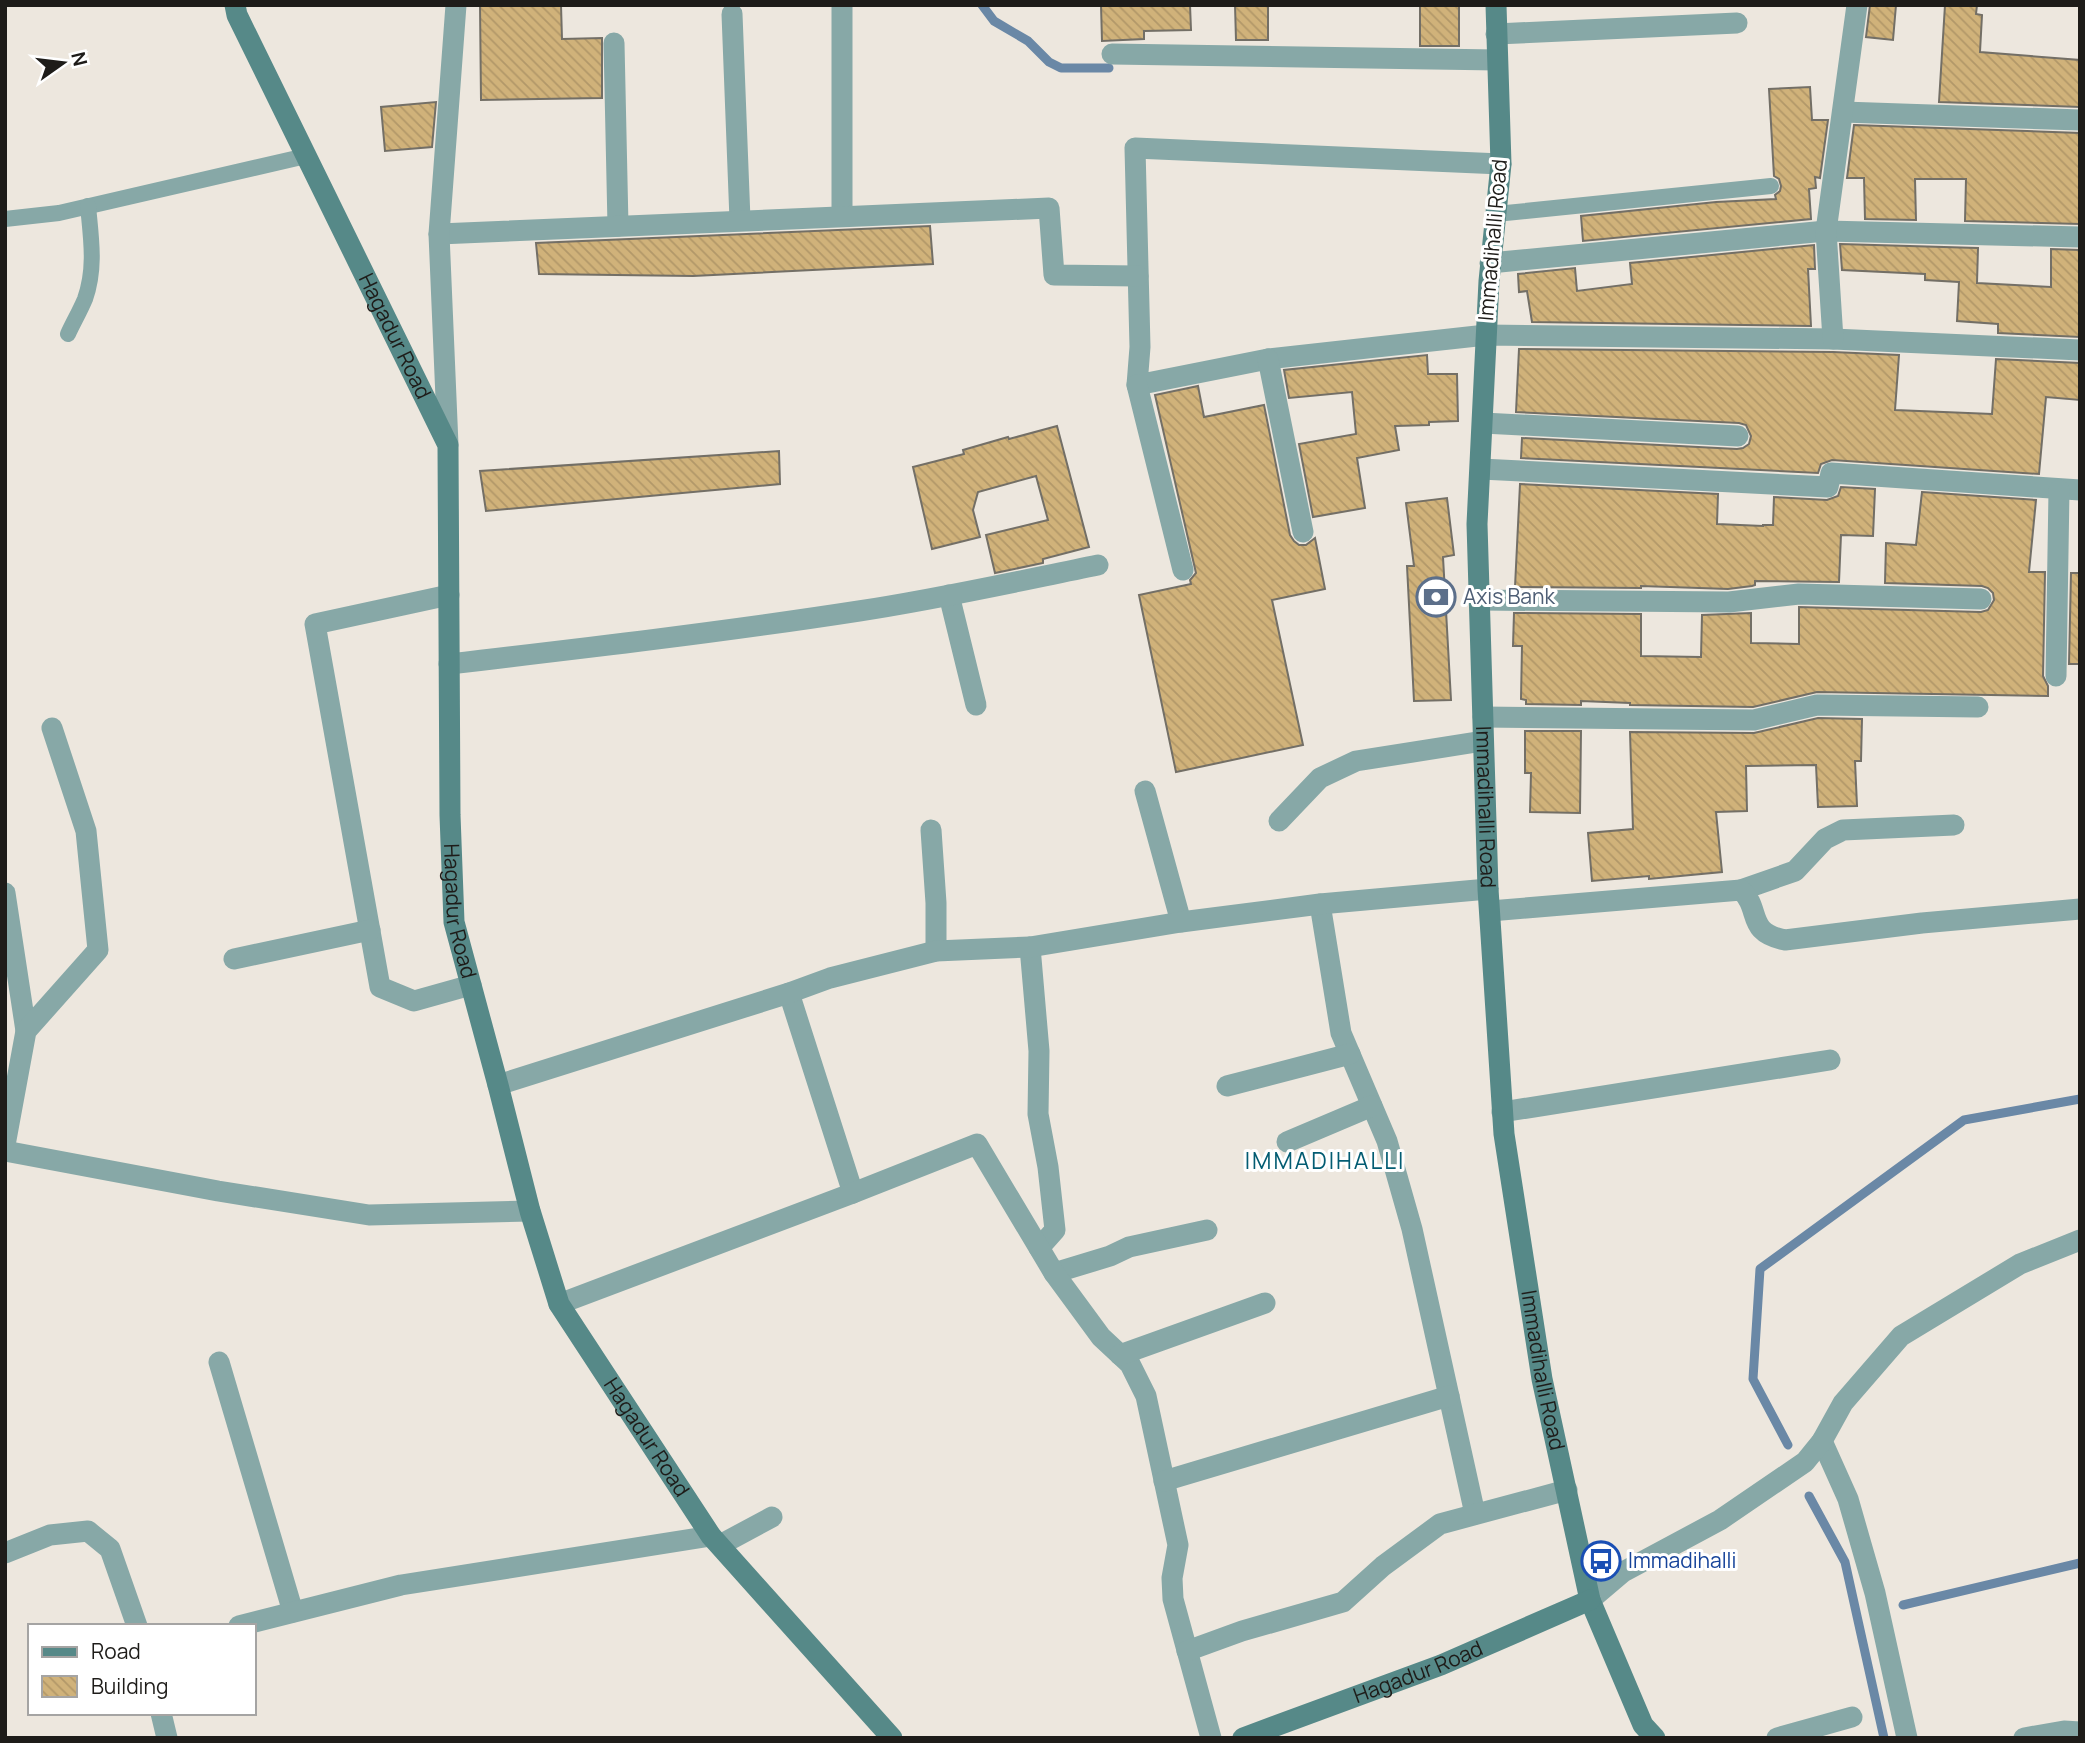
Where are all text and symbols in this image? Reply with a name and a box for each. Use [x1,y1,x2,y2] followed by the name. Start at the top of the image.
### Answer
[28,28,98,98] north arrow
[65,49,94,69] text: N
[1471,158,1513,322] street label: Immadihalli Road
[353,268,438,403] street label: Hagadur Road
[1415,576,1457,618] bank icon: Axis Bank
[1463,582,1556,610] place label: Axis Bank
[1470,725,1503,888] street label: Immadihalli Road
[438,843,484,981] street label: Hagadur Road
[1245,1144,1405,1176] district label: IMMADIHALLI
[1515,1288,1572,1453] street label: Immadihalli Road
[598,1372,696,1502] street label: Hagadur Road
[1580,1540,1622,1582] bus stop icon: Immadihalli
[1628,1546,1736,1574] place label: Immadihalli
[28,1624,256,1715] legend
[1349,1634,1487,1709] street label: Hagadur Road
[91,1637,141,1665] text: Road
[91,1672,168,1700] text: Building

